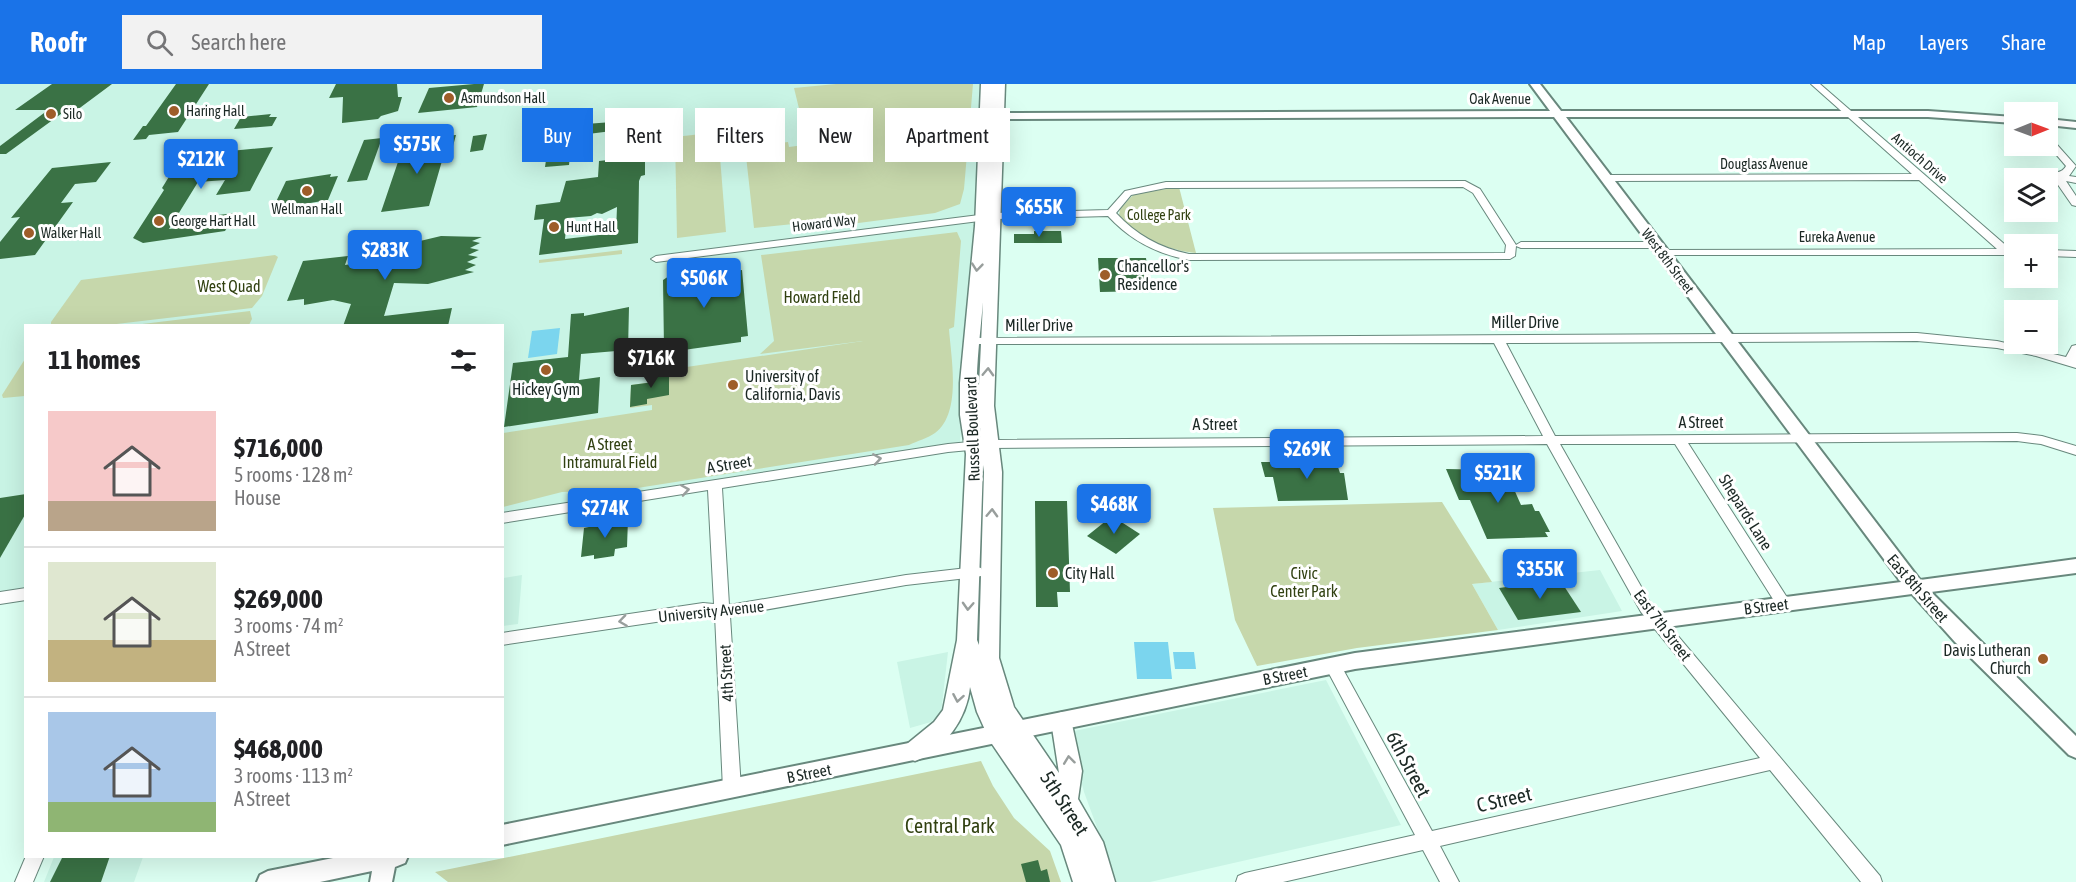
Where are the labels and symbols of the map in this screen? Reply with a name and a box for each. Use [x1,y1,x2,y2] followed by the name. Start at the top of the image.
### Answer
[461,90,546,106] place label: Asmundson Hall
[442,91,456,105] marker: Asmundson Hall
[1469,91,1531,107] street label: Oak Avenue
[2004,102,2058,156] north arrow
[186,103,245,119] place label: Haring Hall
[167,104,181,118] marker: Haring Hall
[63,106,82,122] place label: Silo
[44,107,58,121] marker: Silo
[375,124,459,175] pin: $575K
[1889,129,1951,187] street label: Antioch Drive
[159,139,243,190] pin: $212K
[1720,156,1808,172] street label: Douglass Avenue
[300,184,314,198] marker: Wellman Hall
[997,187,1081,238] pin: $655K
[272,201,343,217] place label: Wellman Hall
[1127,207,1191,223] park label: College Park
[791,211,857,235] street label: Howard Way
[171,213,256,229] place label: George Hart Hall
[152,214,166,228] marker: George Hart Hall
[566,219,616,235] place label: Hunt Hall
[547,220,561,234] marker: Hunt Hall
[41,225,102,241] place label: Walker Hall
[1638,225,1698,297] street label: West 8th Street
[22,226,36,240] marker: Walker Hall
[1799,229,1875,245] street label: Eureka Avenue
[343,230,427,281] pin: $283K
[1117,257,1190,293] place label: Chancellor's Residence
[662,258,746,309] pin: $506K
[971,262,984,271] one-way arrow
[1098,268,1112,282] marker: Chancellor's Residence
[198,277,260,295] park label: West Quad
[783,288,861,306] park label: Howard Field
[1491,313,1559,331] street label: Miller Drive
[1005,316,1073,334] street label: Miller Drive
[609,338,693,389] pin: $716K
[539,363,553,377] marker: Hickey Gym
[745,367,841,403] place label: University of California, Davis
[981,368,994,377] one-way arrow
[961,376,983,482] street label: Russell Boulevard
[726,378,740,392] marker: University of California, Davis
[512,380,580,399] place label: Hickey Gym
[1678,413,1724,431] street label: A Street
[1192,415,1238,433] street label: A Street
[1265,429,1349,480] pin: $269K
[563,435,657,471] park label: A Street Intramural Field
[705,452,753,476] street label: A Street
[1456,453,1540,504] pin: $521K
[873,454,882,466] one-way arrow
[1715,471,1776,554] street label: Shepards Lane
[680,484,689,496] one-way arrow
[1072,484,1156,535] pin: $468K
[563,488,647,539] pin: $274K
[986,509,998,518] one-way arrow
[1498,549,1582,600] pin: $355K
[1884,550,1953,626] street label: East 8th Street
[1065,564,1115,583] place label: City Hall
[1270,564,1338,600] park label: Civic Center Park
[1046,566,1060,580] marker: City Hall
[1631,586,1696,664] street label: East 7th Street
[1743,594,1790,618] street label: B Street
[657,596,765,627] street label: University Avenue
[962,602,975,611] one-way arrow
[618,615,627,627] one-way arrow
[1943,641,2031,677] place label: Davis Lutheran Church
[715,644,736,702] street label: 4th Street
[2036,652,2050,666] marker: Davis Lutheran Church
[1261,662,1309,688] street label: B Street
[952,692,965,702] one-way arrow
[1382,727,1436,801] street label: 6th Street
[1064,755,1076,764] one-way arrow
[785,760,833,786] street label: B Street
[1036,767,1094,839] street label: 5th Street
[1474,781,1534,816] street label: C Street
[905,814,995,837] park label: Central Park

